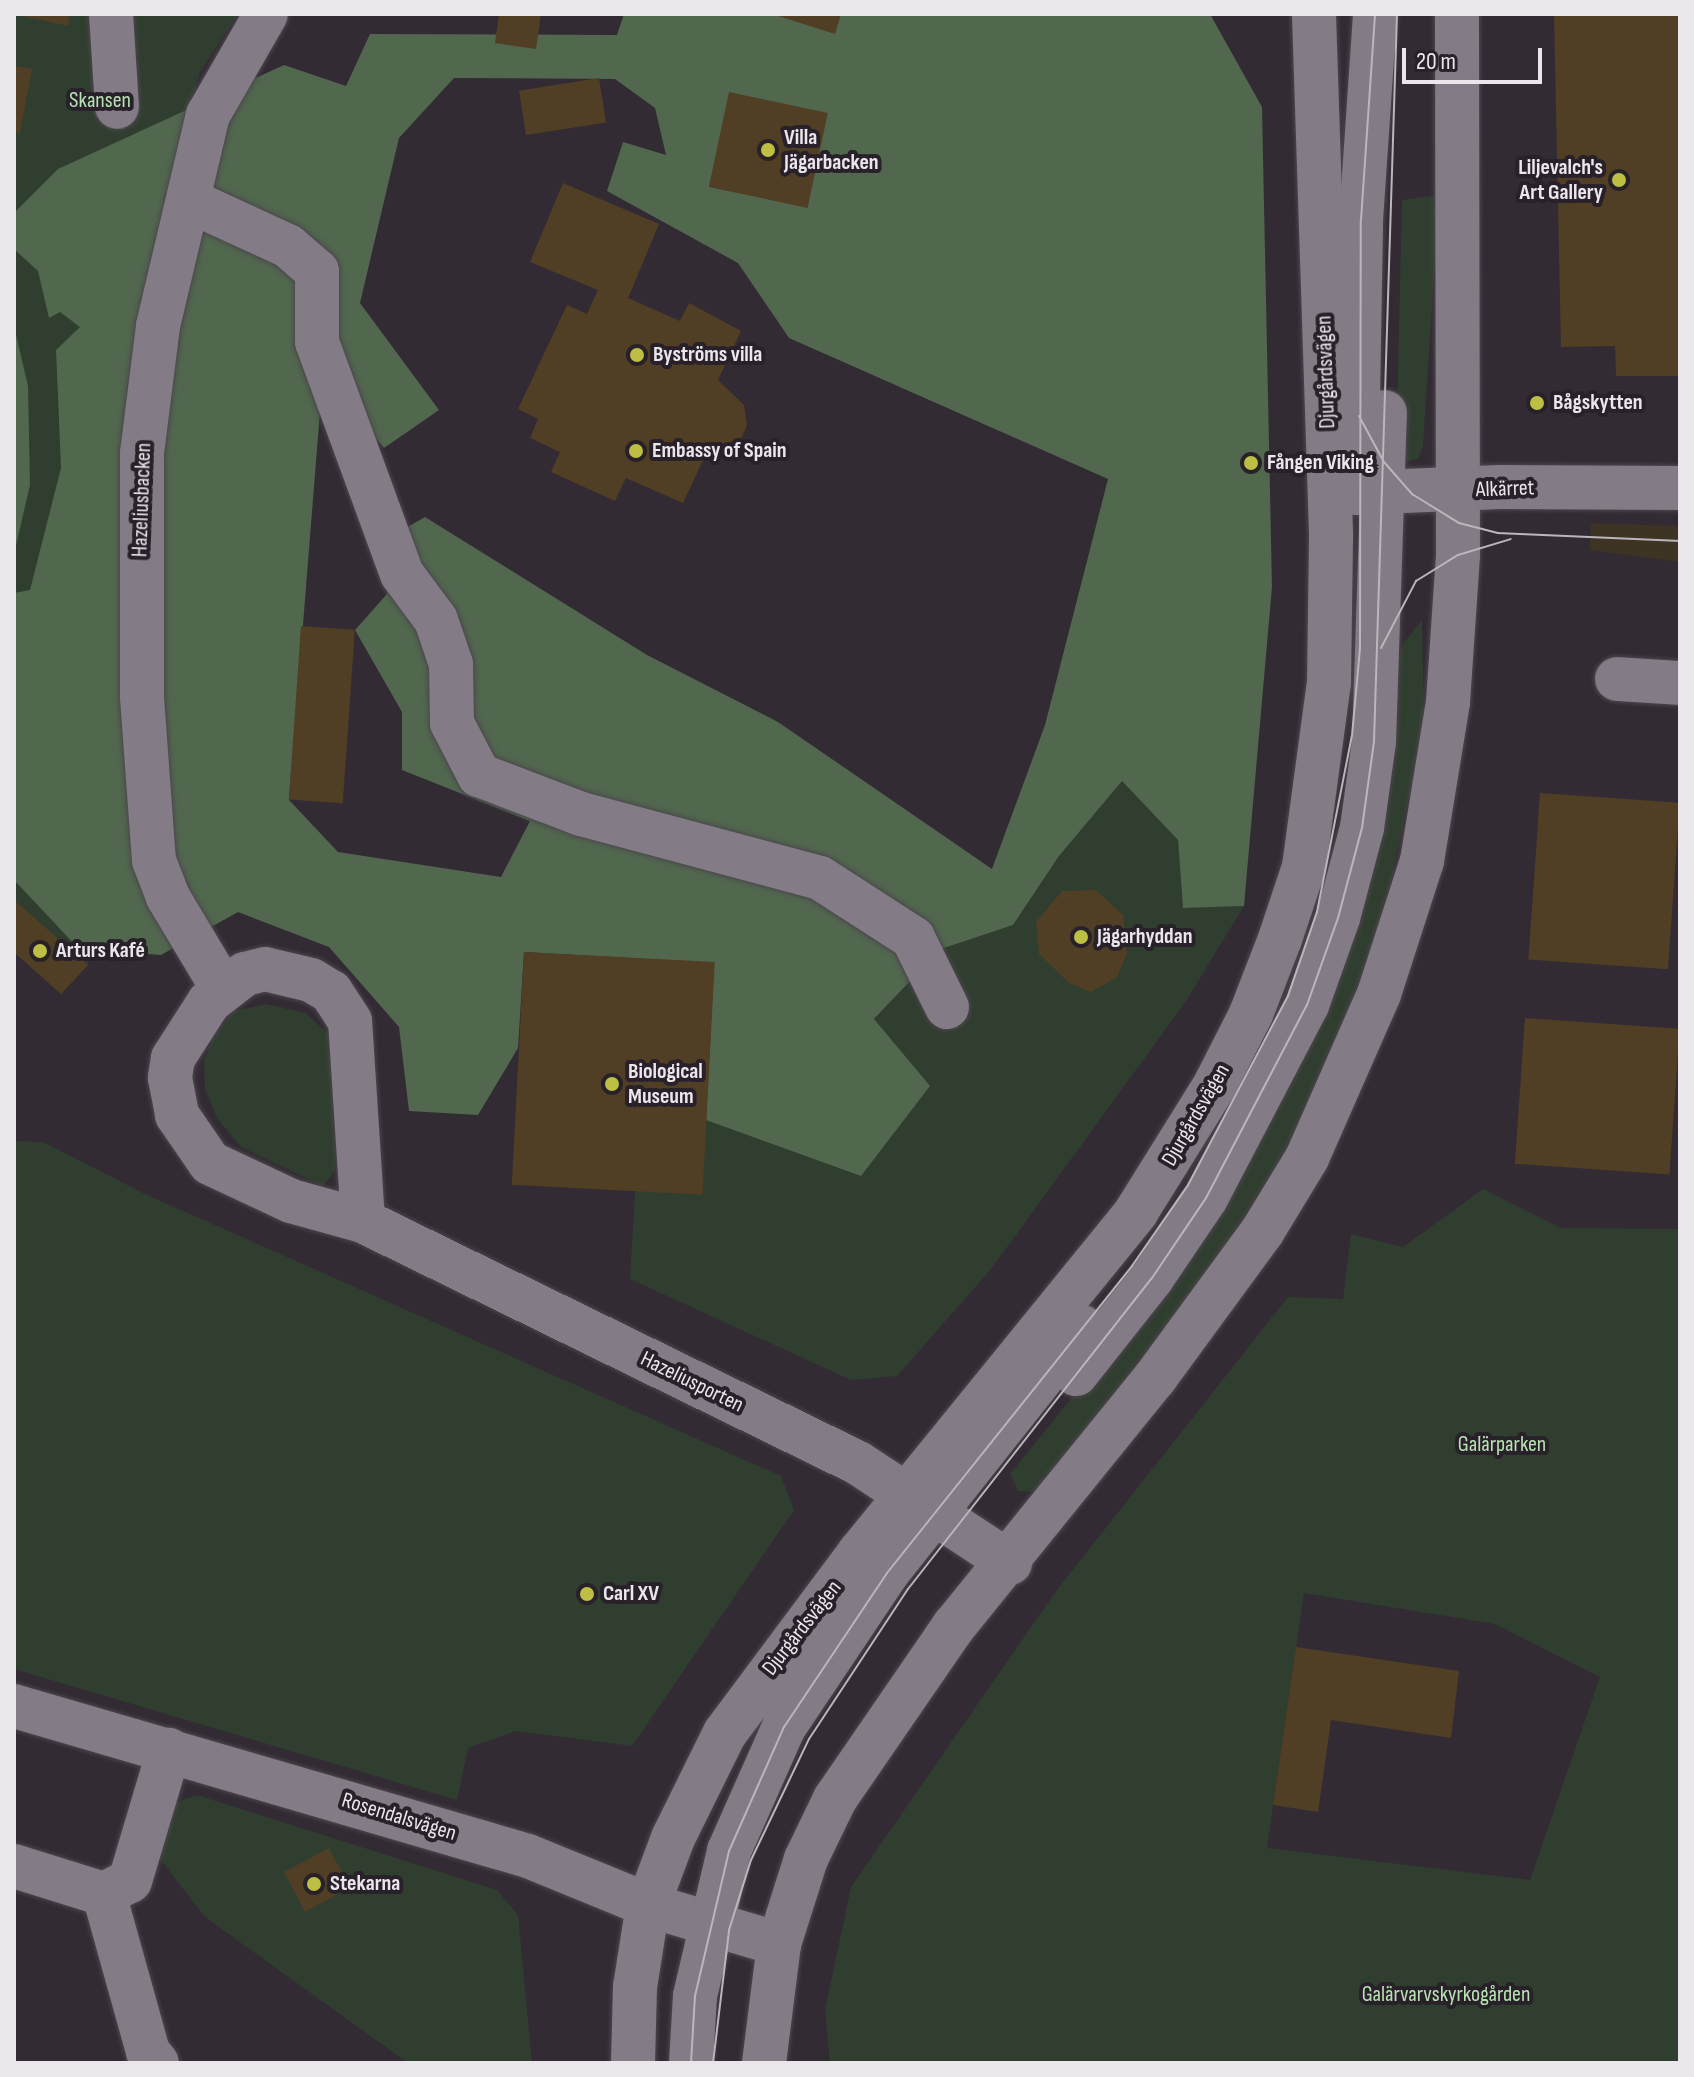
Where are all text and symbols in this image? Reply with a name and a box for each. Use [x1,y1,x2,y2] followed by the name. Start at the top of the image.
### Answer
[1406,32,1546,82] scale bar
[1416,47,1456,76] text: 20 m
[69,88,131,114] park label: Skansen
[784,124,879,176] place label: Villa Jägarbacken
[759,141,777,159] marker: Villa Jägarbacken
[1518,154,1603,206] place label: Liljevalch's Art Gallery
[1610,171,1628,189] marker: Liljevalch's Art Gallery
[1311,315,1341,429] street label: Djurgårdsvägen
[653,342,762,368] place label: Byströms villa
[628,346,646,364] marker: Byströms villa
[1553,390,1643,416] place label: Bågskytten
[1528,394,1546,412] marker: Bågskytten
[652,438,786,464] place label: Embassy of Spain
[127,442,157,558] street label: Hazeliusbacken
[627,442,645,460] marker: Embassy of Spain
[1267,450,1374,476] place label: Fången Viking
[1242,454,1260,472] marker: Fången Viking
[1475,475,1535,503] street label: Alkärret
[1097,924,1192,950] place label: Jägarhyddan
[1072,928,1090,946] marker: Jägarhyddan
[56,938,145,964] place label: Arturs Kafé
[31,942,49,960] marker: Arturs Kafé
[628,1058,703,1110] place label: Biological Museum
[1156,1059,1236,1171] street label: Djurgårdsvägen
[603,1075,621,1093] marker: Biological Museum
[636,1346,748,1418] street label: Hazeliusporten
[1458,1432,1546,1458] park label: Galärparken
[757,1575,847,1681] street label: Djurgårdsvägen
[603,1581,659,1607] place label: Carl XV
[578,1585,596,1603] marker: Carl XV
[339,1787,459,1847] street label: Rosendalsvägen
[330,1871,400,1897] place label: Stekarna
[305,1875,323,1893] marker: Stekarna
[1362,1982,1530,2008] park label: Galärvarvskyrkogården

